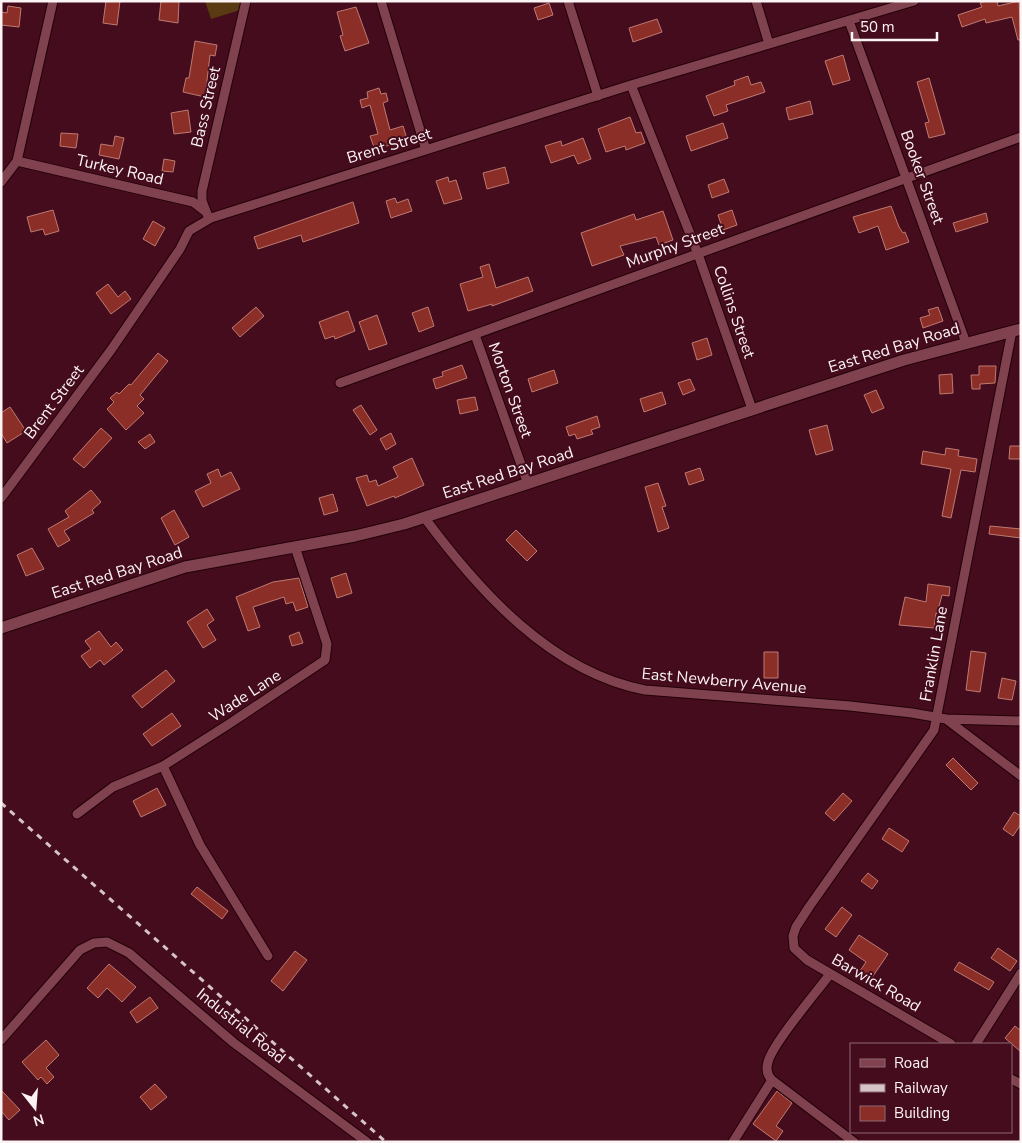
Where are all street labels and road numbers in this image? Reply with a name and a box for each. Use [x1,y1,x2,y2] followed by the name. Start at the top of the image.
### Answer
[186,64,226,150] street label: Bass Street
[344,123,434,169] street label: Brent Street
[895,127,949,227] street label: Booker Street
[74,149,166,191] street label: Turkey Road
[623,218,727,274] street label: Murphy Street
[708,263,760,362] street label: Collins Street
[826,318,962,378] street label: East Red Bay Road
[483,339,538,441] street label: Morton Street
[19,360,89,444] street label: Brent Street
[440,441,576,505] street label: East Red Bay Road
[49,541,185,605] street label: East Red Bay Road
[915,605,953,703] street label: Franklin Lane
[641,663,807,699] street label: East Newberry Avenue
[205,664,285,728] street label: Wade Lane
[827,949,925,1017] street label: Barwick Road
[192,983,290,1069] street label: Industrial Road

